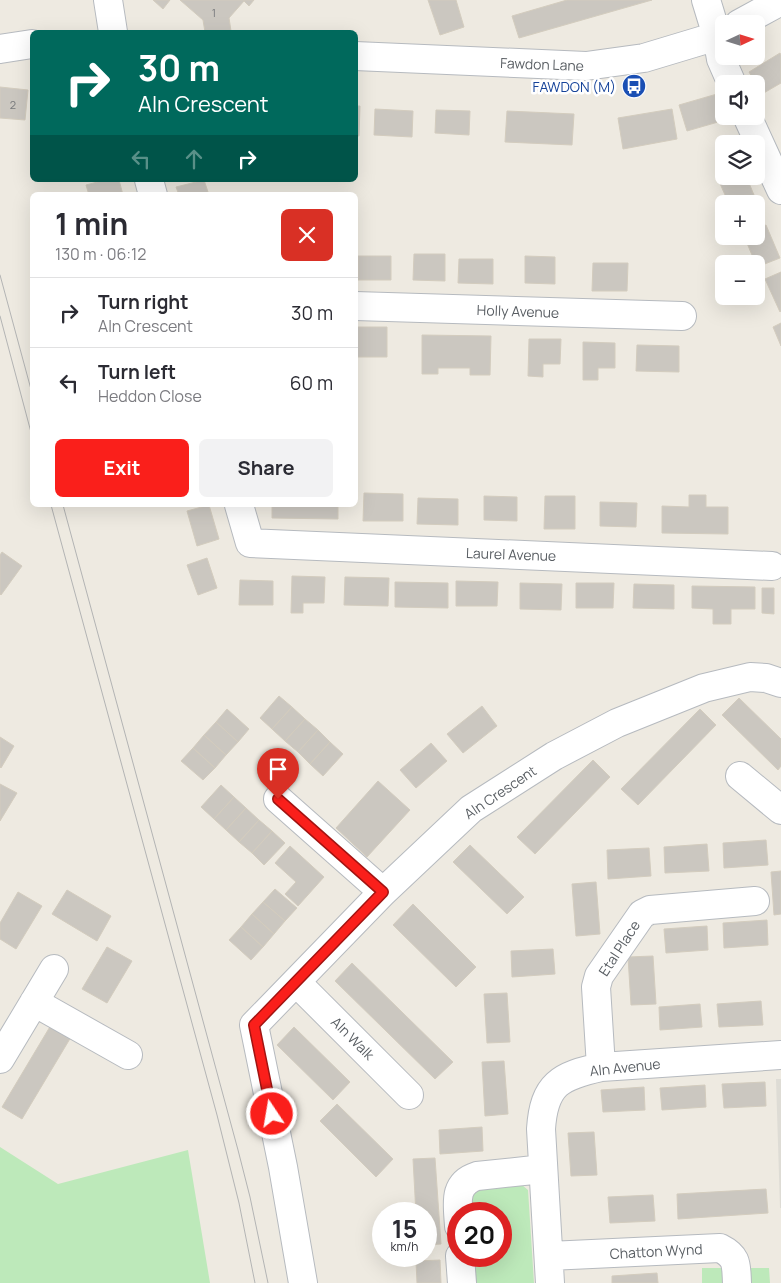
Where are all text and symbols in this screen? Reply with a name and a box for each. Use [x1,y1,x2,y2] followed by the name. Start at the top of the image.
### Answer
[212,5,216,20] house number: 1
[715,15,765,65] north arrow
[715,15,765,305] map controls
[138,44,220,92] text: 30 m
[55,50,120,115] icon: right
[500,53,584,75] street label: Fawdon Lane
[621,73,647,99] bus stop icon: FAWDON (M)
[715,75,765,125] button: sound
[532,77,616,96] place label: FAWDON (M)
[138,89,269,119] text: Aln Crescent
[10,97,16,112] house number: 2
[715,135,765,185] button: layers
[127,145,155,173] icon: left
[180,145,208,173] icon: ahead
[233,145,261,173] icon: right
[715,195,765,245] button: +
[55,203,128,244] text: 1 min
[281,209,333,261] button: close
[55,243,146,265] text: 130 m · 06:12
[715,255,765,305] button: −
[98,289,188,315] text: Turn right
[55,299,83,327] icon: right
[291,300,333,326] text: 30 m
[476,300,560,322] street label: Holly Avenue
[98,315,193,337] text: Aln Crescent
[98,359,176,385] text: Turn left
[55,369,83,397] icon: left
[290,370,333,396] text: 60 m
[98,385,202,407] text: Heddon Close
[55,439,189,497] button: Exit
[199,439,333,497] button: Share
[466,543,556,565] street label: Laurel Avenue
[257,748,299,799] pin
[264,755,292,783] icon: arrive
[460,761,540,823] street label: Aln Crescent
[594,917,644,979] street label: Etal Place
[327,1012,379,1064] street label: Aln Walk
[589,1054,661,1080] street label: Aln Avenue
[245,1087,297,1139] position arrow
[447,1202,512,1267] speed limit sign: 20
[392,1211,417,1246] text: 15
[391,1238,418,1255] text: km/h
[609,1239,703,1263] street label: Chatton Wynd

